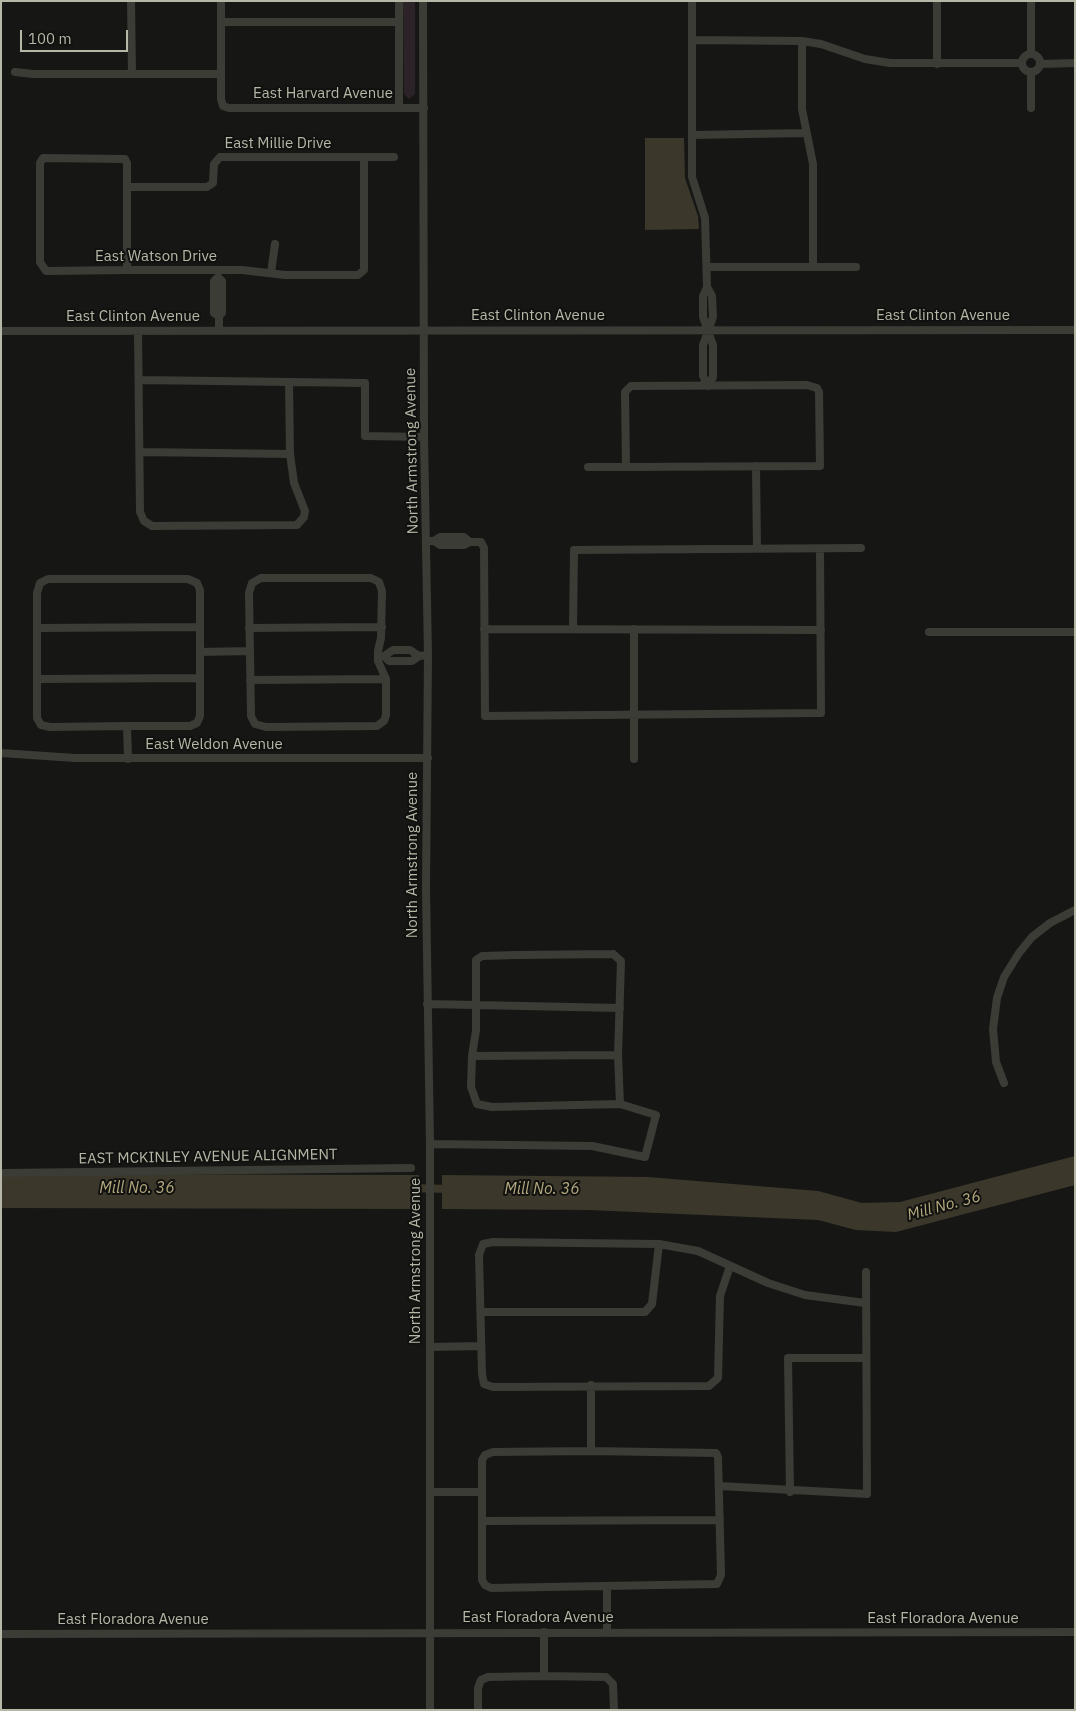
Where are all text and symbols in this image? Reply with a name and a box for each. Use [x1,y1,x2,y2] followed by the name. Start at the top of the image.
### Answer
[22,20,130,52] scale bar
[28,29,72,48] text: 100 m
[253,85,393,103] street label: East Harvard Avenue
[224,135,332,153] street label: East Millie Drive
[95,248,217,266] street label: East Watson Drive
[471,307,605,325] street label: East Clinton Avenue
[876,307,1010,325] street label: East Clinton Avenue
[66,308,200,326] street label: East Clinton Avenue
[402,368,422,534] street label: North Armstrong Avenue
[145,736,283,754] street label: East Weldon Avenue
[404,772,422,938] street label: North Armstrong Avenue
[78,1146,338,1168] street label: EAST MCKINLEY AVENUE ALIGNMENT
[99,1178,175,1198] water label: Mill No. 36
[407,1178,425,1344] street label: North Armstrong Avenue
[504,1179,580,1199] water label: Mill No. 36
[905,1187,983,1225] water label: Mill No. 36
[462,1609,614,1627] street label: East Floradora Avenue
[867,1610,1019,1628] street label: East Floradora Avenue
[57,1611,209,1629] street label: East Floradora Avenue

